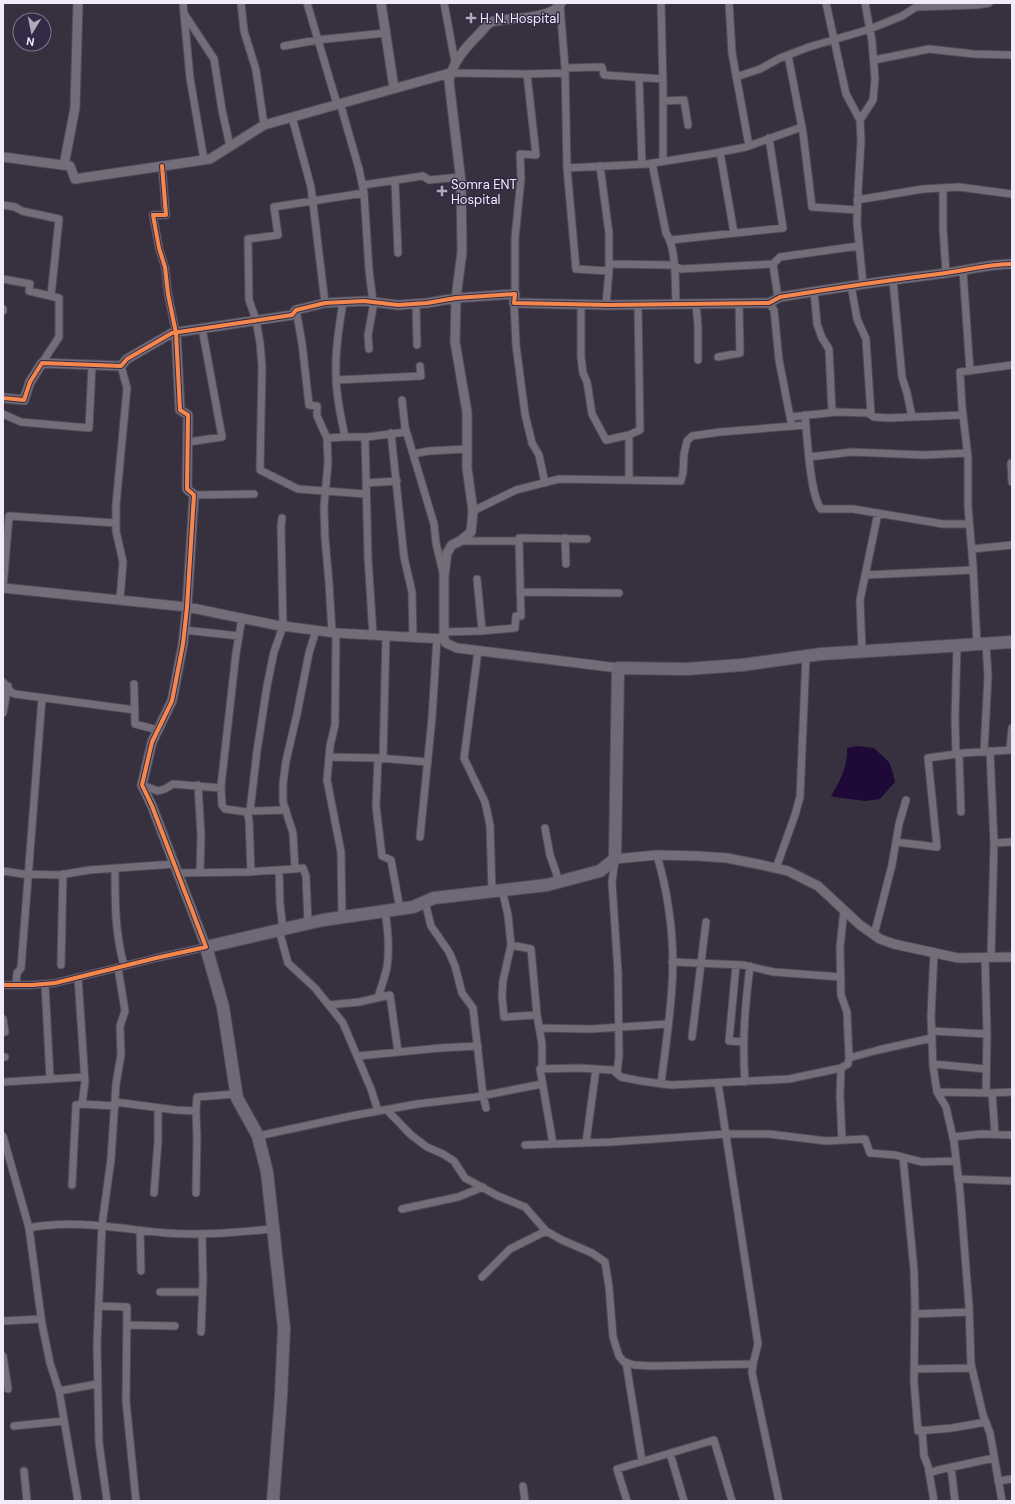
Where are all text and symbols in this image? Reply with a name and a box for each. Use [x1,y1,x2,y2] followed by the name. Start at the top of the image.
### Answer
[480,10,559,27] place label: H. N. Hospital
[12,12,52,52] north arrow
[465,12,477,24] marker: H. N. Hospital
[25,34,35,49] text: N
[451,176,517,208] place label: Somra ENT Hospital
[436,185,448,197] marker: Somra ENT Hospital

